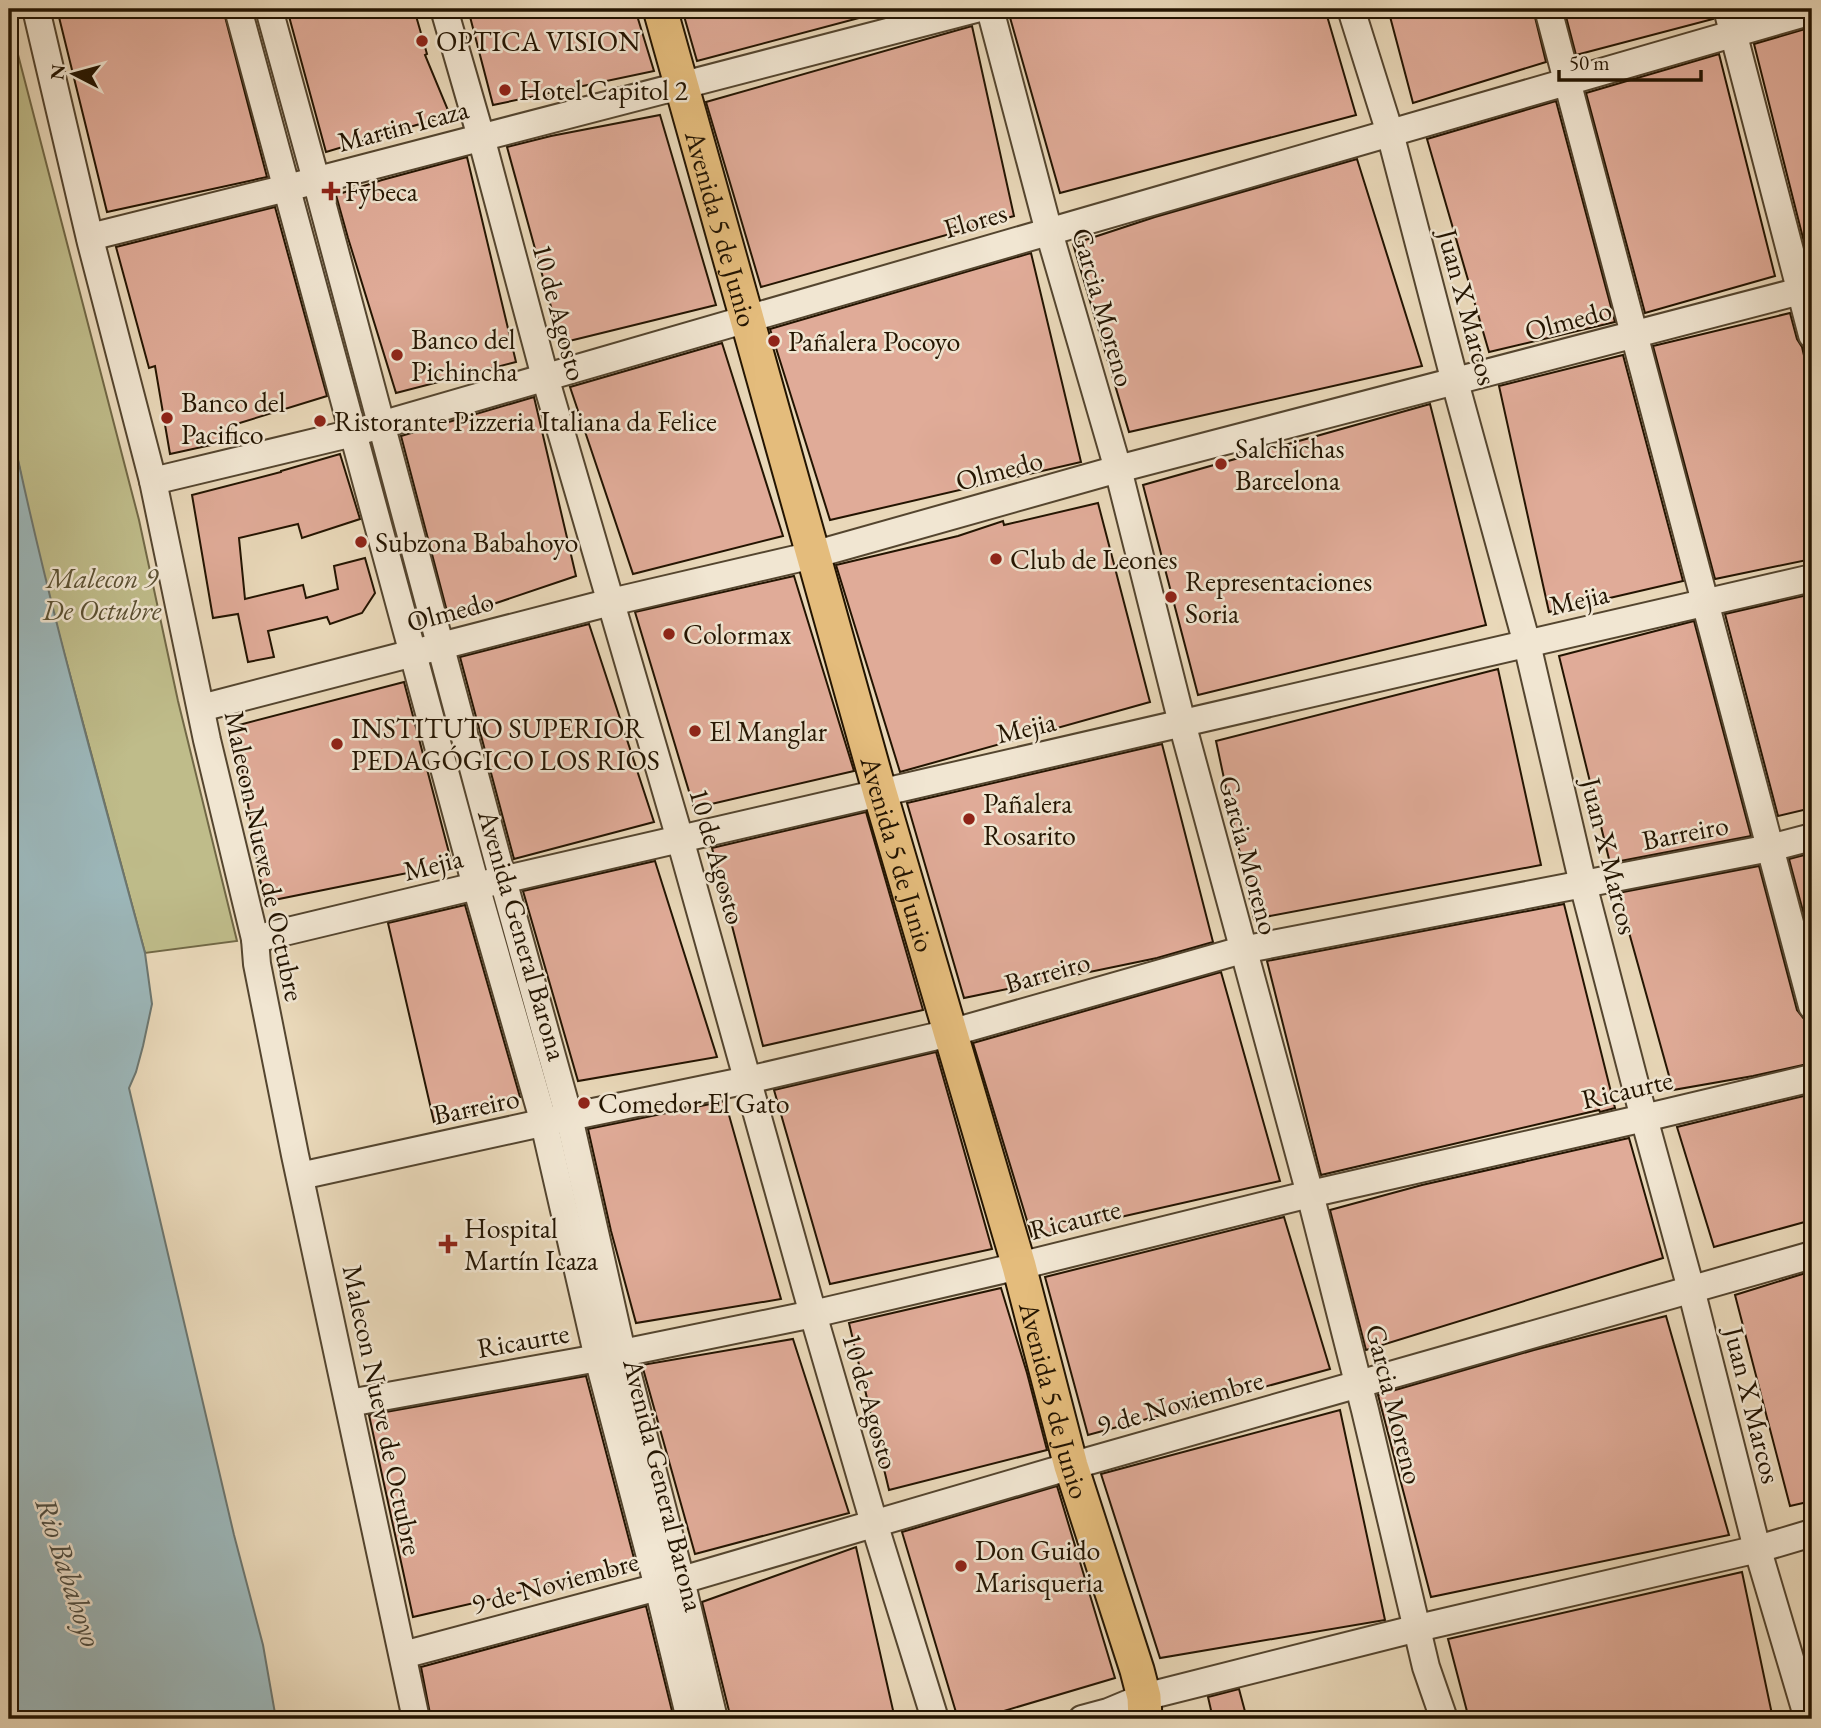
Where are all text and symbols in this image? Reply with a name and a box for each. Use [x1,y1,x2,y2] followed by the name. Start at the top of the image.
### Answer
[436,23,640,59] place label: OPTICA VISION
[414,33,430,49] marker: OPTICA VISION
[38,38,108,108] north arrow
[1559,38,1700,82] scale bar
[1569,49,1610,76] text: 50 m
[44,63,71,81] text: N
[519,72,689,108] place label: Hotel Capitol 2
[497,82,513,98] marker: Hotel Capitol 2
[334,90,473,160] street label: Martin Icaza
[677,125,766,331] street label: Avenida 5 de Junio
[345,173,419,209] place label: Fybeca
[323,183,339,199] marker: Fybeca
[939,194,1011,246] street label: Flores
[1064,223,1144,391] street label: Garcia Moreno
[1429,223,1506,389] street label: Juan X Marcos
[524,240,596,384] street label: 10 de Agosto
[1521,291,1615,349] street label: Olmedo
[411,321,519,389] place label: Banco del Pichincha
[788,323,960,359] place label: Pañalera Pocoyo
[766,333,782,349] marker: Pañalera Pocoyo
[389,347,405,363] marker: Banco del Pichincha
[181,384,286,452] place label: Banco del Pacifico
[334,403,717,439] place label: Ristorante Pizzeria Italiana da Felice
[159,410,175,426] marker: Banco del Pacifico
[312,413,328,429] marker: Ristorante Pizzeria Italiana da Felice
[1235,430,1345,498] place label: Salchichas Barcelona
[952,441,1046,499] street label: Olmedo
[1213,456,1229,472] marker: Salchichas Barcelona
[375,524,578,560] place label: Subzona Babahoyo
[353,534,369,550] marker: Subzona Babahoyo
[1010,541,1178,577] place label: Club de Leones
[988,551,1004,567] marker: Club de Leones
[42,560,162,628] park label: Malecon 9 De Octubre
[1185,563,1372,631] place label: Representaciones Soria
[1546,575,1613,623] street label: Mejia
[403,582,497,640] street label: Olmedo
[1163,589,1179,605] marker: Representaciones Soria
[683,616,791,652] place label: Colormax
[661,626,677,642] marker: Colormax
[993,703,1060,751] street label: Mejia
[217,708,313,1005] street label: Malecon Nueve de Octubre
[351,710,660,778] place label: INSTITUTO SUPERIOR PEDAGÓGICO LOS RIOS
[709,713,828,749] place label: El Manglar
[687,723,703,739] marker: El Manglar
[329,736,345,752] marker: INSTITUTO SUPERIOR PEDAGÓGICO LOS RIOS
[852,751,944,956] street label: Avenida 5 de Junio
[1210,771,1288,939] street label: Garcia Moreno
[1573,772,1647,938] street label: Juan X Marcos
[681,784,755,928] street label: 10 de Agosto
[983,785,1076,853] place label: Pañalera Rosarito
[470,805,576,1065] street label: Avenida General Barona
[1639,806,1731,858] street label: Barreiro
[961,811,977,827] marker: Pañalera Rosarito
[400,839,467,889] street label: Mejia
[1000,943,1094,1001] street label: Barreiro
[1578,1061,1676,1117] street label: Ricaurte
[430,1079,522,1133] street label: Barreiro
[598,1085,790,1121] place label: Comedor El Gato
[576,1095,592,1111] marker: Comedor El Gato
[1026,1190,1124,1248] street label: Ricaurte
[464,1210,599,1278] place label: Hospital Martín Icaza
[438,1234,458,1254] marker: Hospital Martín Icaza
[335,1262,431,1559] street label: Malecon Nueve de Octubre
[1011,1297,1098,1503] street label: Avenida 5 de Junio
[474,1314,572,1366] street label: Ricaurte
[1358,1320,1432,1488] street label: Garcia Moreno
[1716,1321,1790,1487] street label: Juan X Marcos
[834,1329,908,1473] street label: 10 de Agosto
[615,1354,713,1616] street label: Avenida General Barona
[1092,1361,1268,1443] street label: 9 de Noviembre
[27,1492,111,1652] water label: Rio Babahoyo
[975,1532,1105,1600] place label: Don Guido Marisqueria
[467,1542,643,1622] street label: 9 de Noviembre
[953,1558,969,1574] marker: Don Guido Marisqueria

